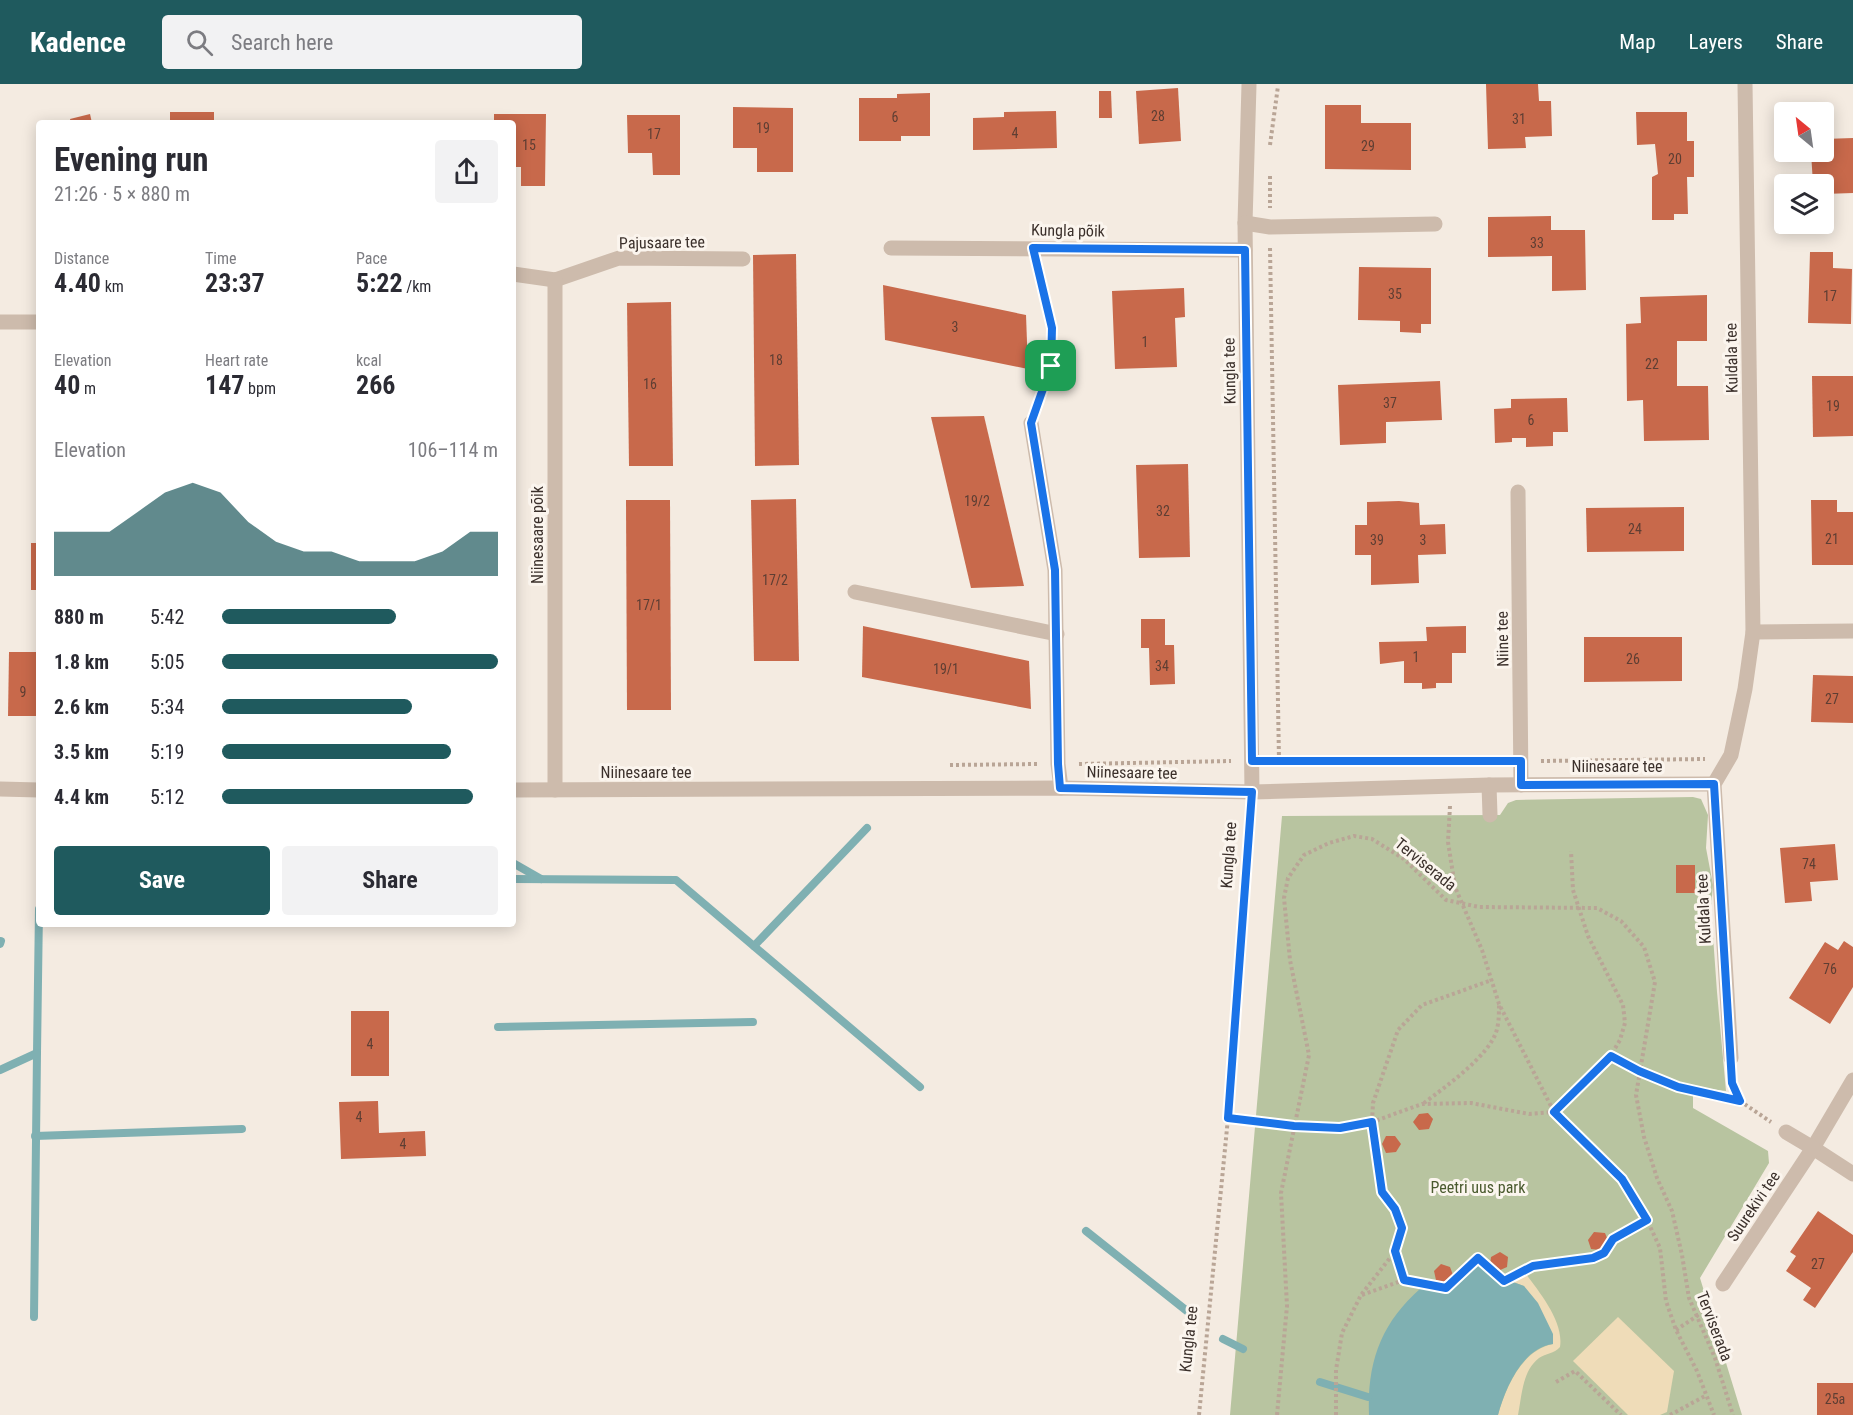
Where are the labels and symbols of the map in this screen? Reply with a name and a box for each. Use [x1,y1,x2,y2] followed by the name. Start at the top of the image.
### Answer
[1774,102,1834,162] north arrow
[1151,108,1165,124] house number: 28
[892,109,899,125] house number: 6
[1512,111,1526,127] house number: 31
[756,120,770,136] house number: 19
[1012,125,1019,141] house number: 4
[647,126,661,142] house number: 17
[522,137,536,153] house number: 15
[1361,138,1375,154] house number: 29
[1668,151,1682,167] house number: 20
[1031,220,1106,241] street label: Kungla põik
[619,232,705,253] street label: Pajusaare tee
[1530,235,1544,251] house number: 33
[1388,286,1402,302] house number: 35
[1823,288,1837,304] house number: 17
[952,319,958,335] house number: 3
[1721,323,1742,393] street label: Kuldala tee
[1142,334,1148,350] house number: 1
[1219,337,1240,404] street label: Kungla tee
[1025,340,1076,391] pin
[769,352,783,368] house number: 18
[1645,356,1659,372] house number: 22
[643,376,657,392] house number: 16
[1383,395,1397,411] house number: 37
[1826,398,1840,414] house number: 19
[1528,412,1535,428] house number: 6
[528,485,547,584] street label: Niinesaare põik
[964,493,990,509] house number: 19/2
[1156,503,1170,519] house number: 32
[1628,521,1642,537] house number: 24
[1825,531,1839,547] house number: 21
[1370,532,1384,548] house number: 39
[1420,532,1426,548] house number: 3
[762,572,788,588] house number: 17/2
[636,597,662,613] house number: 17/1
[1493,611,1512,667] street label: Niine tee
[1413,649,1419,665] house number: 1
[1626,651,1640,667] house number: 26
[1155,658,1169,674] house number: 34
[933,661,959,677] house number: 19/1
[20,684,26,700] house number: 9
[1825,691,1839,707] house number: 27
[1572,757,1662,776] street label: Niinesaare tee
[1086,762,1178,783] street label: Niinesaare tee
[601,763,691,782] street label: Niinesaare tee
[1217,821,1240,889] street label: Kungla tee
[1391,834,1460,895] street label: Terviserada
[1802,856,1816,872] house number: 74
[1692,873,1715,945] street label: Kuldala tee
[1823,961,1837,977] house number: 76
[367,1036,374,1052] house number: 4
[356,1109,363,1125] house number: 4
[400,1136,407,1152] house number: 4
[1723,1167,1784,1245] street label: Suurekivi tee
[1431,1178,1526,1197] park label: Peetri uus park
[1811,1256,1825,1272] house number: 27
[1693,1289,1737,1364] street label: Terviserada
[1176,1305,1201,1373] street label: Kungla tee
[1825,1391,1845,1407] house number: 25a

